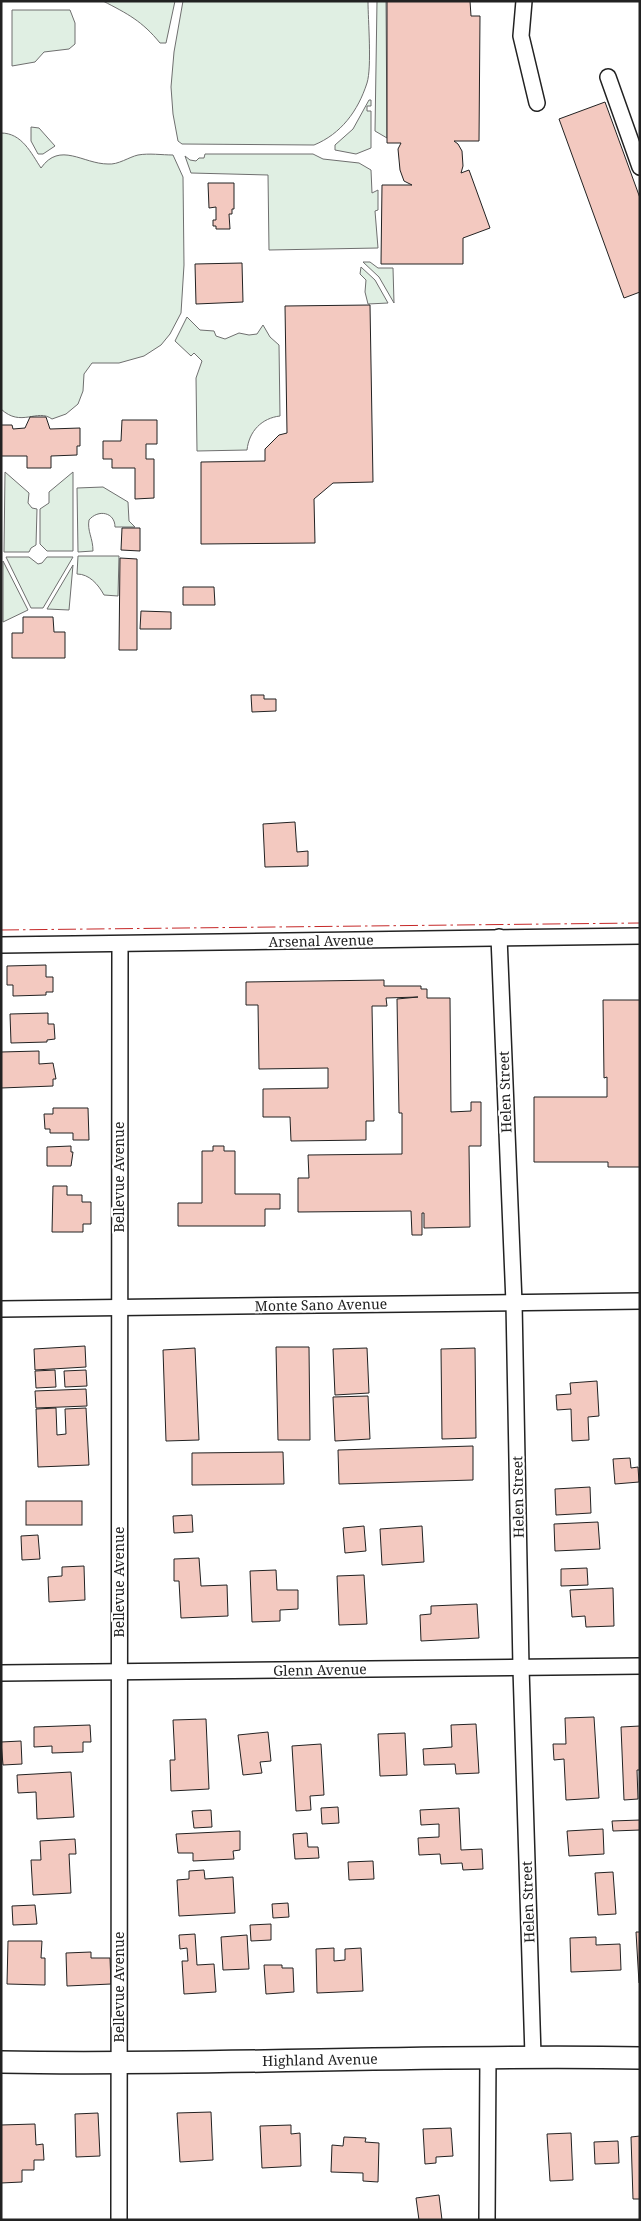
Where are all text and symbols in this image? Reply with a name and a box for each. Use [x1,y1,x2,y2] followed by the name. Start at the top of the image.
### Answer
[268,930,374,951] street label: Arsenal Avenue
[494,1051,515,1133] street label: Helen Street
[109,1122,128,1232] street label: Bellevue Avenue
[255,1294,387,1315] street label: Monte Sano Avenue
[507,1456,528,1538] street label: Helen Street
[109,1527,128,1637] street label: Bellevue Avenue
[273,1659,367,1680] street label: Glenn Avenue
[517,1861,538,1943] street label: Helen Street
[109,1932,128,2042] street label: Bellevue Avenue
[262,2049,378,2070] street label: Highland Avenue

